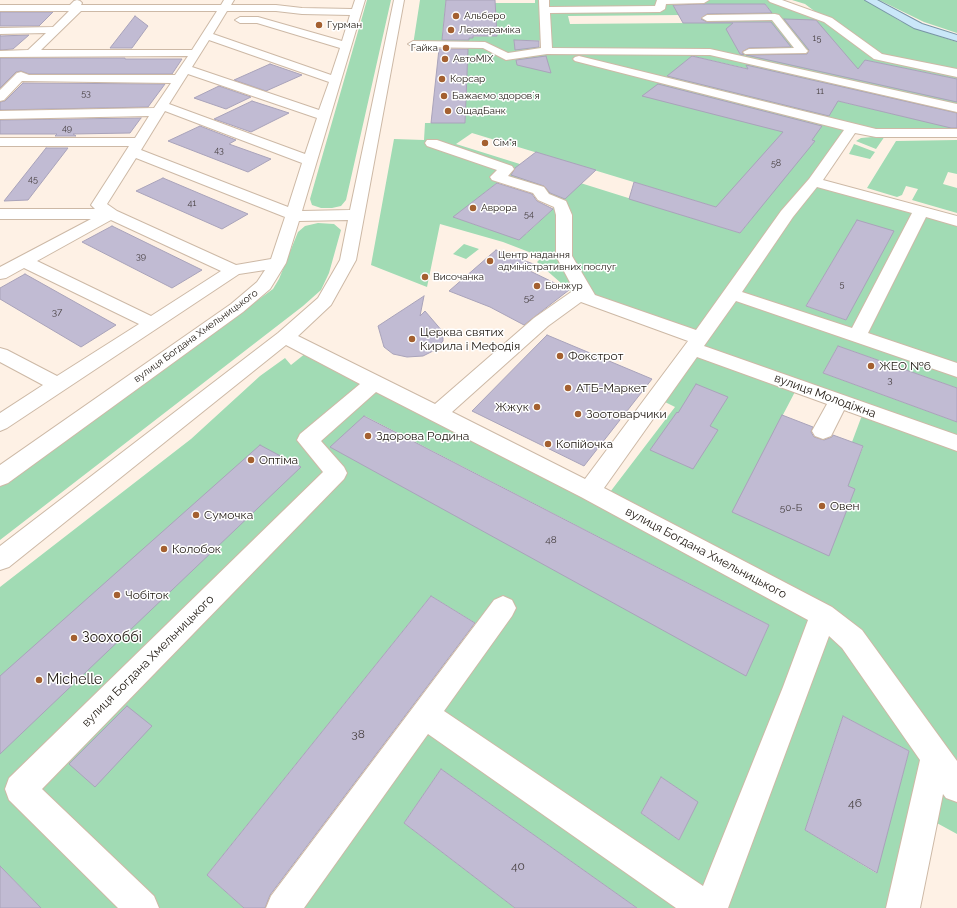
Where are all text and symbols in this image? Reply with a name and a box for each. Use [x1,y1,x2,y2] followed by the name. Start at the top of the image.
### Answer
[464,10,505,22] place label: Альберо
[451,11,461,21] marker: Альберо
[327,19,362,31] place label: Гурман
[314,20,324,30] marker: Гурман
[459,24,520,36] place label: Леокераміка
[446,25,456,35] marker: Леокераміка
[813,33,821,43] house number: 15
[411,42,438,54] place label: Гайка
[441,43,451,53] marker: Гайка
[453,53,493,65] place label: АвтоMIX
[440,54,450,64] marker: АвтоMIX
[450,73,485,85] place label: Корсар
[437,74,447,84] marker: Корсар
[816,86,824,96] house number: 11
[81,88,91,98] house number: 53
[452,90,540,102] place label: Бажаємо здоровʼя
[439,91,449,101] marker: Бажаємо здоровʼя
[456,105,506,117] place label: ОщадБанк
[443,106,453,116] marker: ОщадБанк
[62,123,72,133] house number: 49
[493,137,517,149] place label: Сім"я
[480,138,490,148] marker: Сім"я
[214,145,224,155] house number: 43
[771,158,781,168] house number: 58
[28,174,38,184] house number: 45
[188,198,196,208] house number: 41
[481,202,517,214] place label: Аврора
[468,203,478,213] marker: Аврора
[524,209,534,219] house number: 54
[498,249,616,272] place label: Центр надання адміністративних послуг
[136,251,146,261] house number: 39
[485,256,495,266] marker: Центр надання адміністративних послуг
[433,271,484,283] place label: Височанка
[420,272,430,282] marker: Височанка
[840,279,844,289] house number: 5
[545,280,583,292] place label: Бонжур
[532,281,542,291] marker: Бонжур
[132,287,260,385] street label: вулиця Богдана Хмельницького
[524,292,534,304] house number: 52
[52,306,62,318] house number: 37
[420,325,520,353] place label: Церква святих Кирила і Мефодія
[407,334,417,344] marker: Церква святих Кирила і Мефодія
[568,349,623,363] place label: Фокстрот
[555,351,565,361] marker: Фокстрот
[879,359,931,373] place label: ЖЕО №6
[866,361,876,371] marker: ЖЕО №6
[772,371,878,421] street label: вулиця Молодіжна
[887,374,893,386] house number: 3
[576,381,647,395] place label: АТБ-Маркет
[563,383,573,393] marker: АТБ-Маркет
[495,400,529,414] place label: Жжук
[532,402,542,412] marker: Жжук
[586,407,667,421] place label: Зоотоварчики
[573,409,583,419] marker: Зоотоварчики
[376,429,469,443] place label: Здорова Родина
[363,431,373,441] marker: Здорова Родина
[556,437,613,451] place label: Копійочка
[543,439,553,449] marker: Копійочка
[259,453,298,467] place label: Оптіма
[246,455,256,465] marker: Оптіма
[830,499,859,513] place label: Овен
[817,501,827,511] marker: Овен
[780,502,802,514] house number: 50-Б
[623,504,789,602] street label: вулиця Богдана Хмельницького
[204,508,253,522] place label: Сумочка
[191,510,201,520] marker: Сумочка
[545,534,557,546] house number: 48
[172,542,221,556] place label: Колобок
[159,544,169,554] marker: Колобок
[125,588,169,602] place label: Чобіток
[112,590,122,600] marker: Чобіток
[79,592,217,730] street label: вулиця Богдана Хмельницького
[82,630,142,646] place label: Зоохоббі
[69,633,79,643] marker: Зоохоббі
[47,672,102,688] place label: Michelle
[34,675,44,685] marker: Michelle
[351,727,365,741] house number: 38
[848,796,862,810] house number: 46
[511,859,525,873] house number: 40

